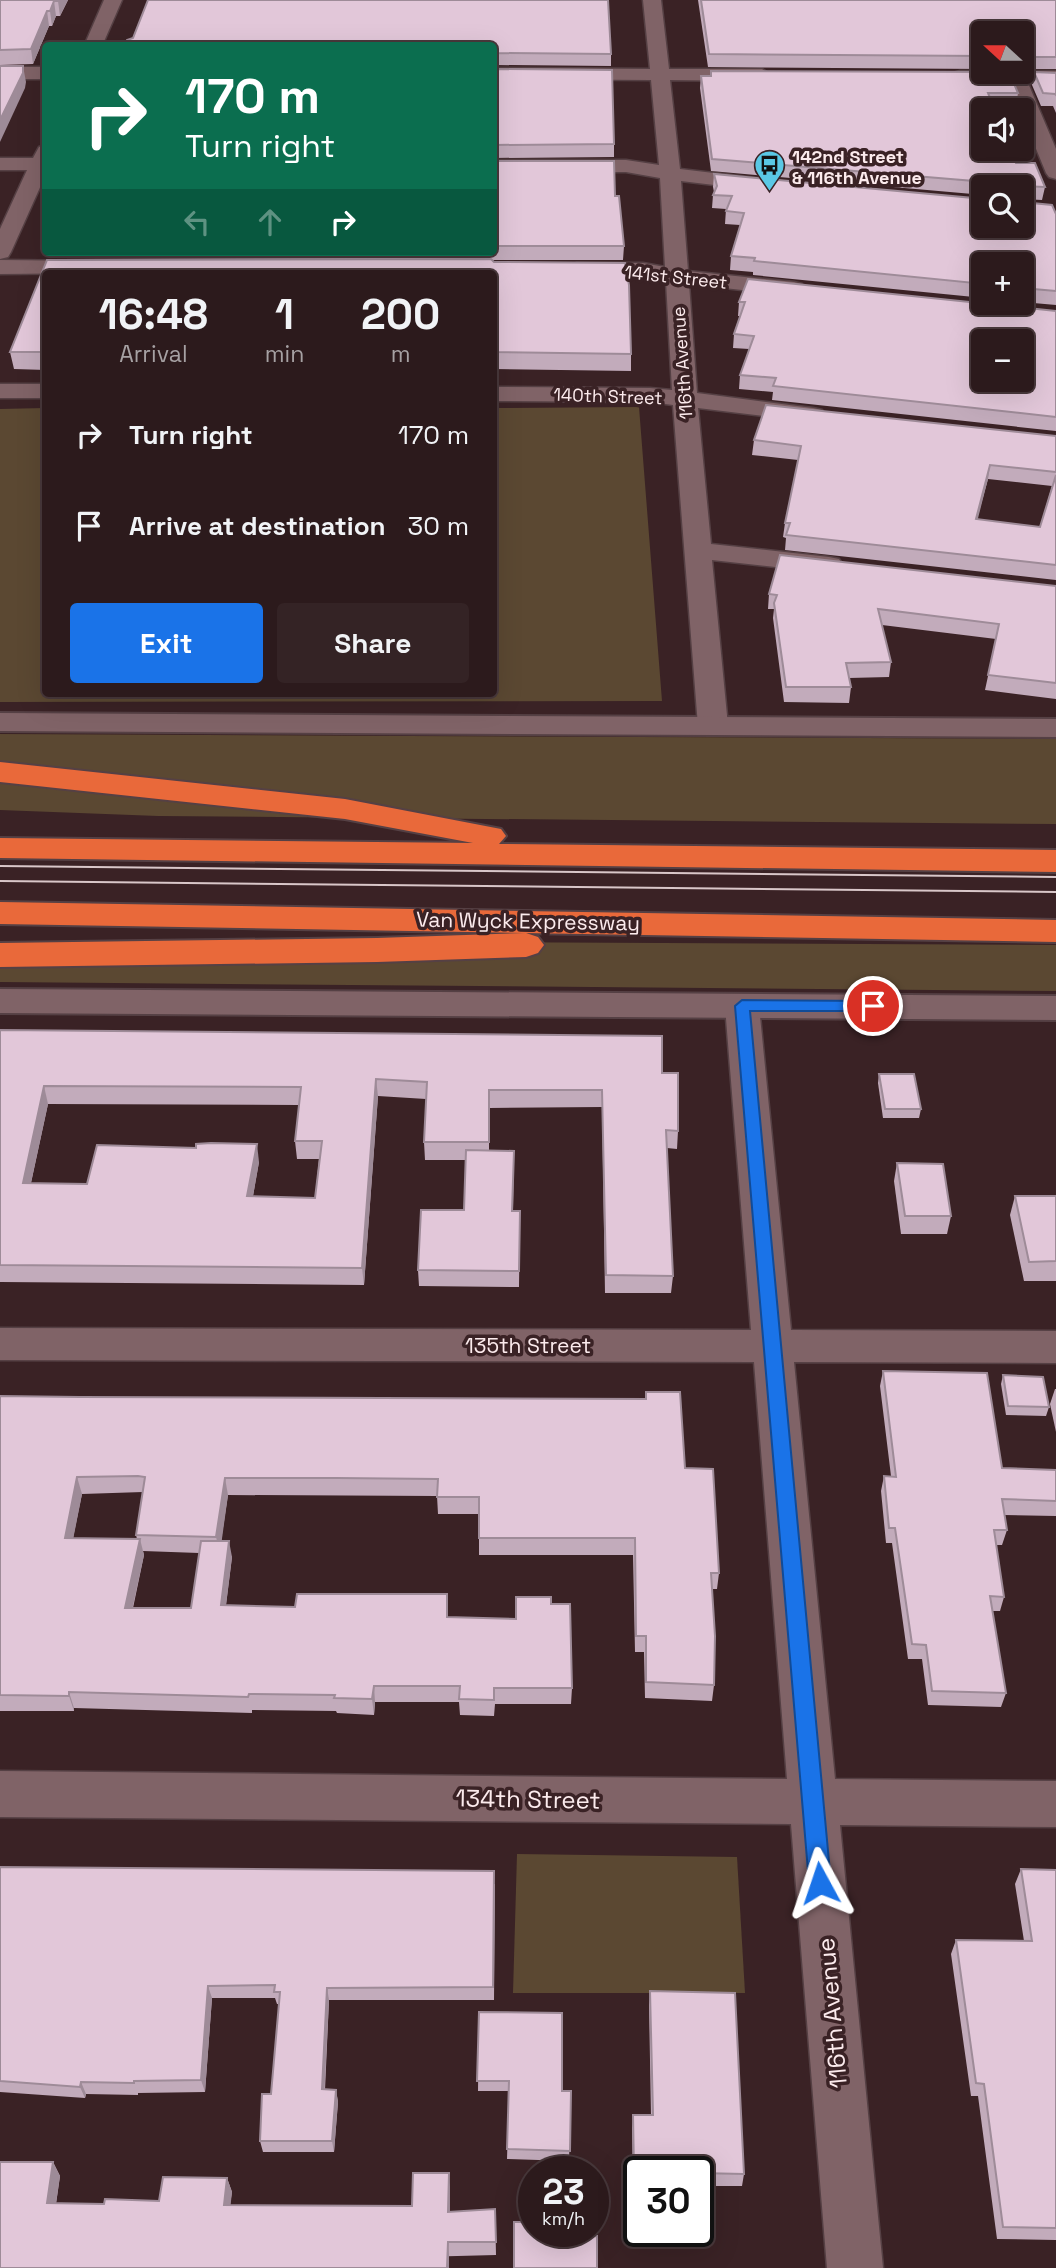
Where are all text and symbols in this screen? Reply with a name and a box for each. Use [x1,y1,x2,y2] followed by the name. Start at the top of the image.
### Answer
[971,21,1034,84] north arrow
[971,21,1034,392] map controls
[185,65,320,127] text: 170 m
[70,70,161,161] icon: right
[971,98,1034,161] button: sound
[185,126,335,166] text: Turn right
[792,145,922,189] place label: 142nd Street & 116th Avenue
[752,149,786,193] bus stop icon: 142nd Street & 116th Avenue
[971,175,1034,238] button: search
[178,203,216,241] icon: left
[251,203,289,241] icon: ahead
[324,203,362,241] icon: right
[971,252,1034,315] button: +
[624,260,728,294] street label: 141st Street
[99,288,208,341] text: 16:48
[275,288,294,341] text: 1
[361,288,440,341] text: 200
[667,306,697,420] street label: 116th Avenue
[971,329,1034,392] button: −
[119,339,188,369] text: Arrival
[265,339,304,369] text: min
[391,339,410,369] text: m
[553,383,663,409] street label: 140th Street
[70,416,108,454] icon: right
[129,418,253,452] text: Turn right
[398,418,469,452] text: 170 m
[70,507,108,545] icon: arrive
[129,509,386,543] text: Arrive at destination
[408,509,469,543] text: 30 m
[70,603,263,683] button: Exit
[277,603,469,683] button: Share
[416,906,640,936] street label: Van Wyck Expressway
[843,976,903,1036] pin
[854,987,892,1025] icon: arrive
[465,1332,591,1359] street label: 135th Street
[455,1782,601,1816] street label: 134th Street
[783,1846,857,1920] position arrow
[810,1936,854,2090] street label: 116th Avenue
[623,2156,714,2247] speed limit sign: 30
[542,2170,585,2214] text: 23
[542,2207,585,2230] text: km/h

